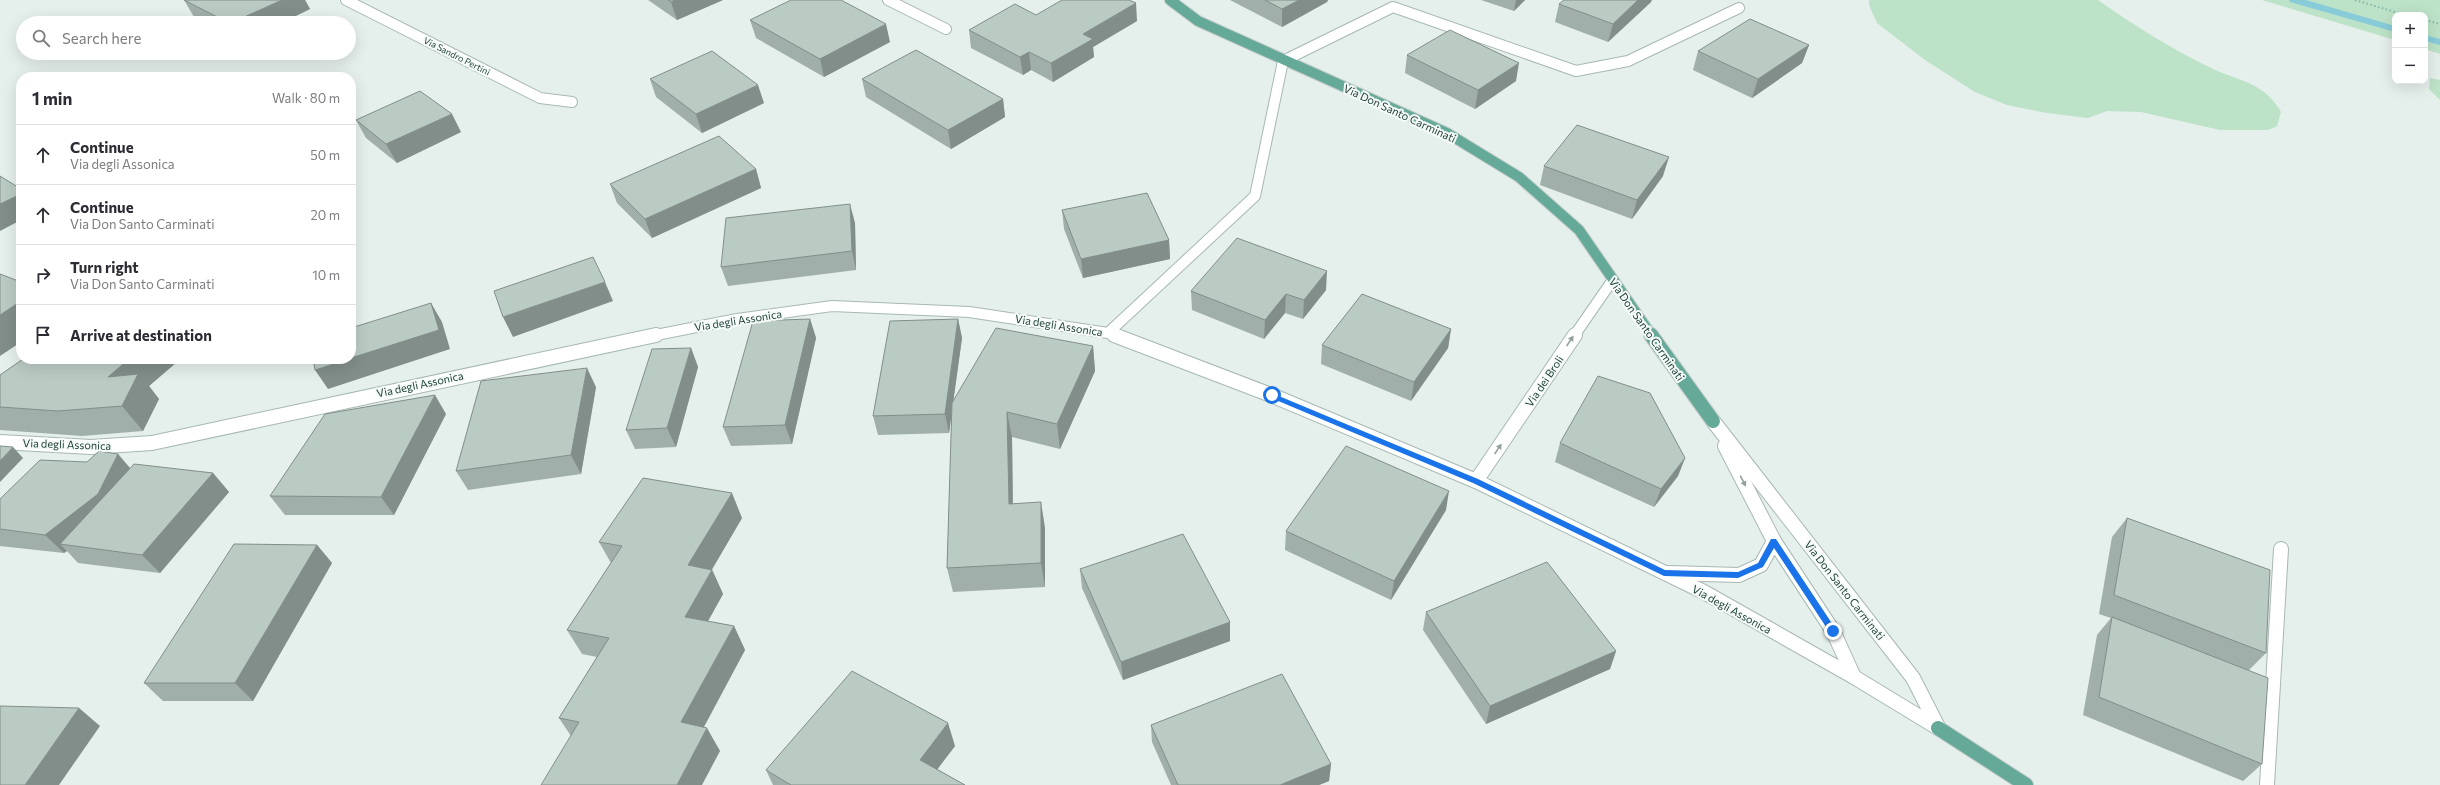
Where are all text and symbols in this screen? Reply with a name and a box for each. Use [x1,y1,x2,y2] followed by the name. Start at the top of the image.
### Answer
[2392,12,2428,84] map controls
[2392,12,2428,48] button: +
[16,16,356,60] search box
[30,27,52,49] icon: search
[62,29,141,47] text: Search here
[422,35,492,77] street label: Via Sandro Pertini
[2392,48,2428,84] button: −
[1342,81,1458,145] street label: Via Don Santo Carminati
[32,88,72,109] text: 1 min
[272,90,340,106] text: Walk · 80 m
[70,138,134,156] text: Continue
[32,144,54,166] icon: ahead
[310,147,340,163] text: 50 m
[70,156,175,172] text: Via degli Assonica
[70,198,134,216] text: Continue
[32,204,54,226] icon: ahead
[311,207,340,223] text: 20 m
[70,216,215,232] text: Via Don Santo Carminati
[70,258,139,276] text: Turn right
[32,264,54,286] icon: right
[312,267,340,283] text: 10 m
[1607,275,1688,383] street label: Via Don Santo Carminati
[70,276,215,292] text: Via Don Santo Carminati
[693,307,783,333] street label: Via degli Assonica
[1014,312,1104,338] street label: Via degli Assonica
[32,324,54,346] icon: arrive
[70,326,212,344] text: Arrive at destination
[1567,335,1574,347] one-way arrow
[1522,353,1566,409] street label: Via dei Broli
[375,368,465,400] street label: Via degli Assonica
[1263,386,1281,404] route start
[23,436,111,452] street label: Via degli Assonica
[1494,444,1502,454] one-way arrow
[1740,475,1746,487] one-way arrow
[1802,538,1888,642] street label: Via Don Santo Carminati
[1690,582,1774,636] street label: Via degli Assonica
[1824,622,1842,640] route end

